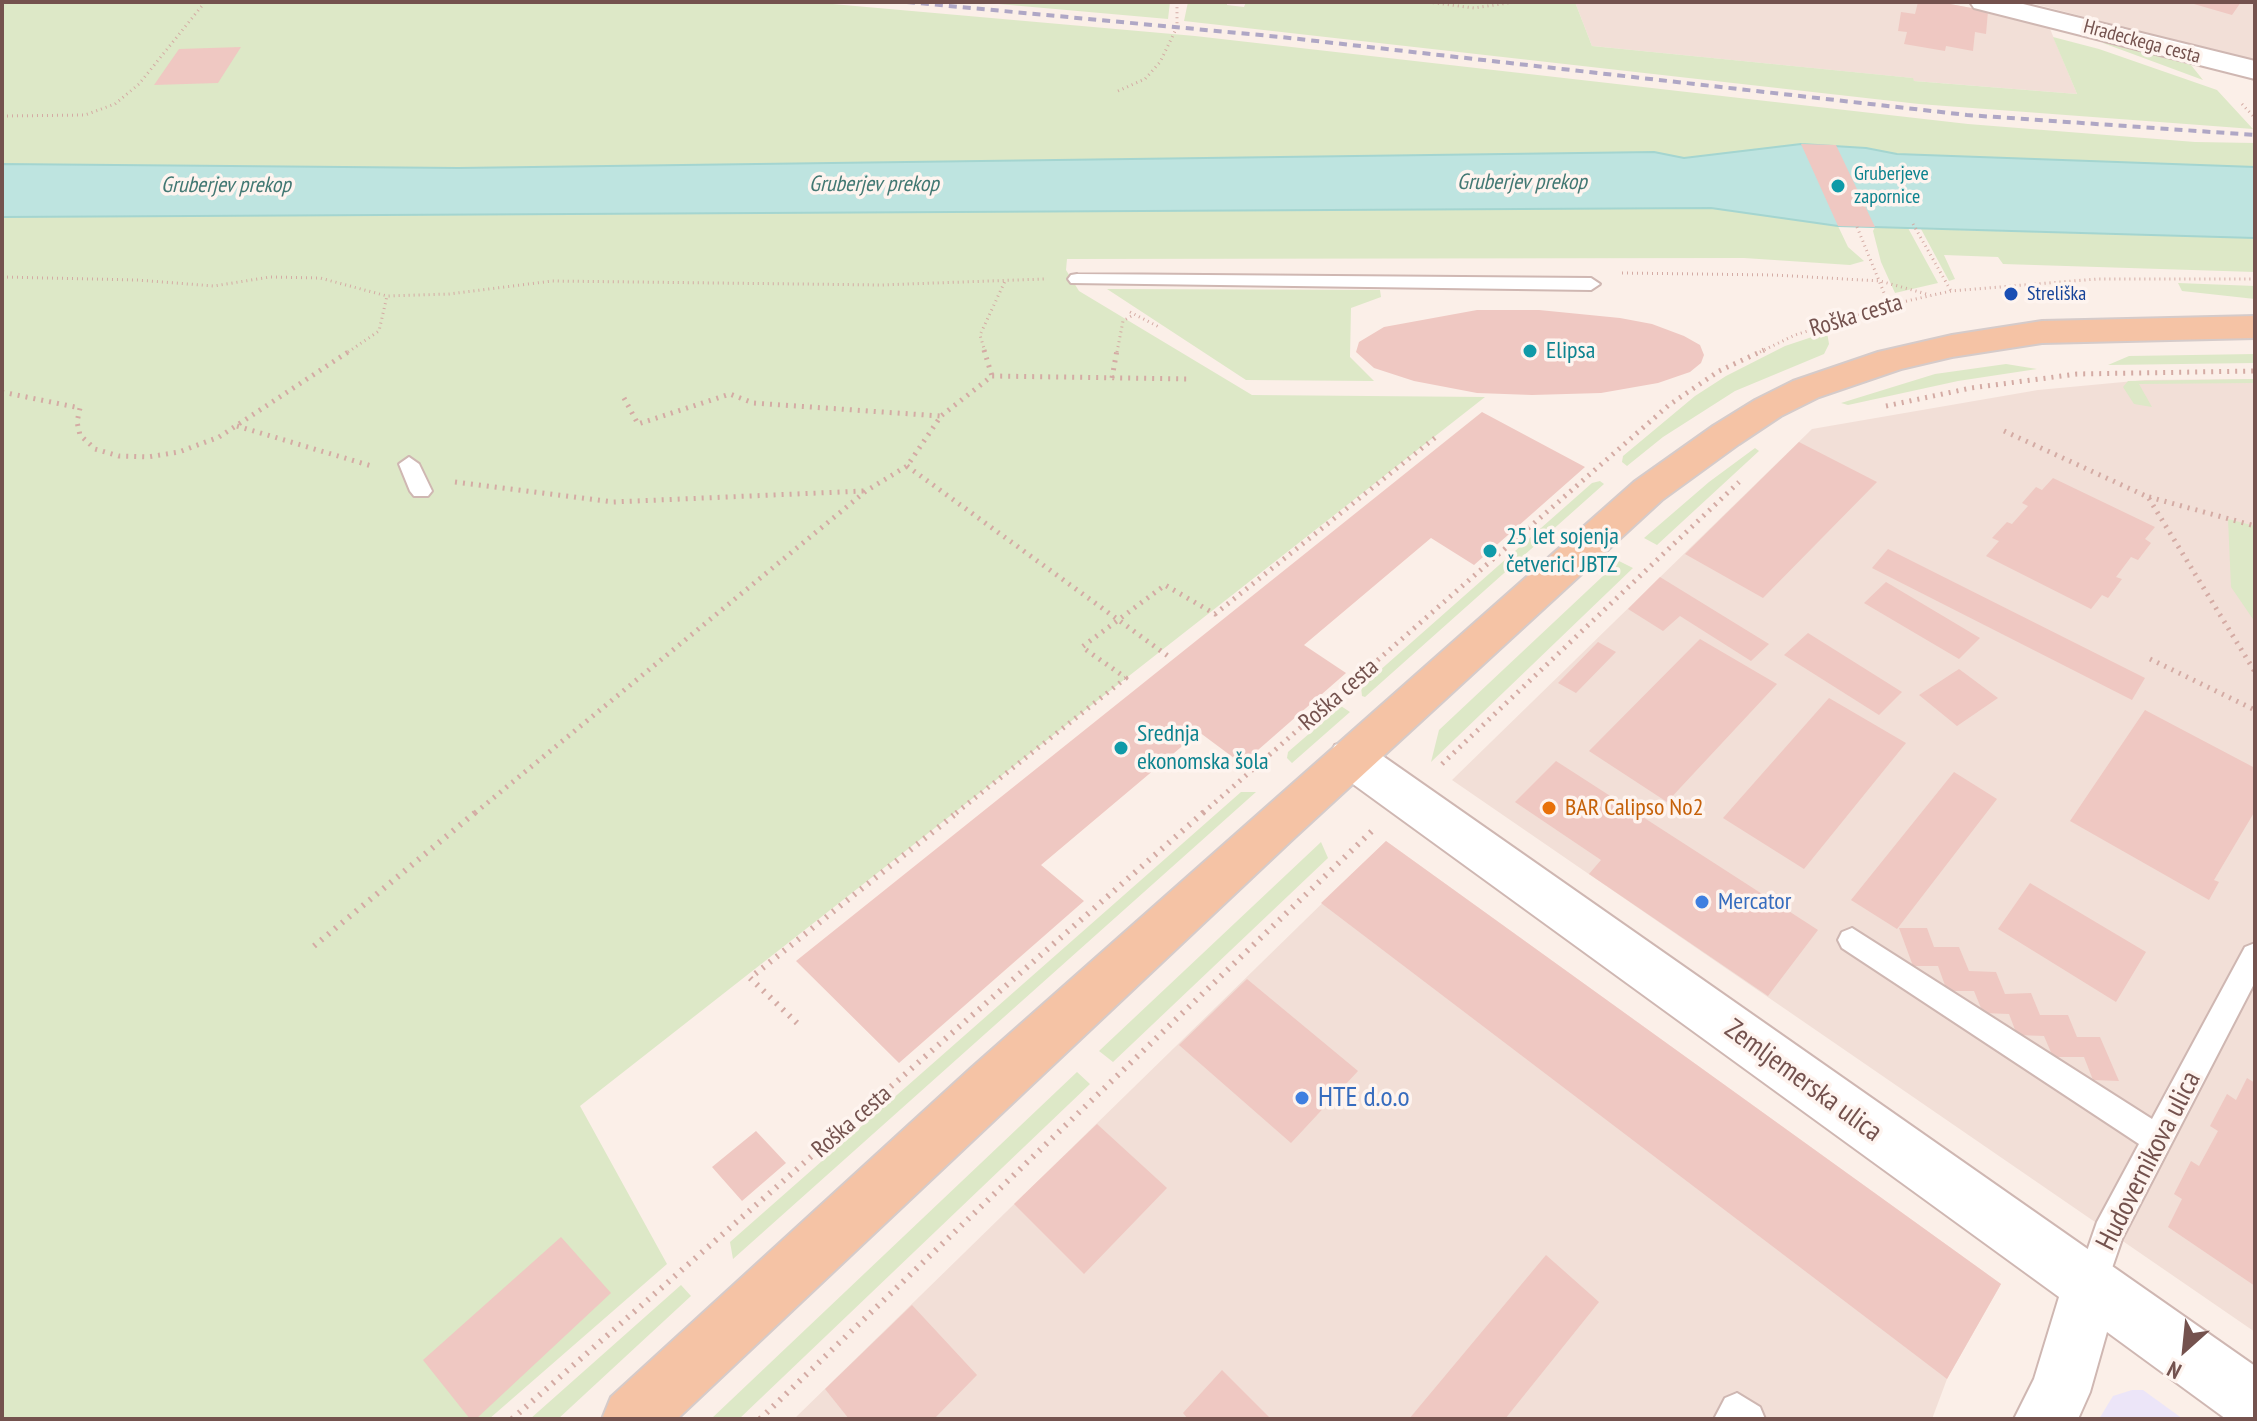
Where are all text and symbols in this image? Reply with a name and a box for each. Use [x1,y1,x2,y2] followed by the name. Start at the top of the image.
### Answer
[2081,15,2203,69] street label: Hradeckega cesta
[1854,162,1929,209] place label: Gruberjeve zapornice
[1457,170,1587,196] water label: Gruberjev prekop
[809,172,939,198] water label: Gruberjev prekop
[161,173,291,199] water label: Gruberjev prekop
[1829,177,1847,195] marker: Gruberjeve zapornice
[2027,282,2086,306] place label: Streliška
[2002,285,2020,303] marker: Streliška
[1806,288,1906,344] street label: Roška cesta
[1546,337,1595,365] place label: Elipsa
[1521,342,1539,360] marker: Elipsa
[1506,523,1619,579] place label: 25 let sojenja četverici JBTZ
[1481,542,1499,560] marker: 25 let sojenja četverici JBTZ
[1294,653,1384,737] street label: Roška cesta
[1137,720,1269,776] place label: Srednja ekonomska šola
[1112,739,1130,757] marker: Srednja ekonomska šola
[1565,794,1703,822] place label: BAR Calipso No2
[1540,799,1558,817] marker: BAR Calipso No2
[1718,888,1791,916] place label: Mercator
[1693,893,1711,911] marker: Mercator
[1718,1013,1888,1149] street label: Zemljemerska ulica
[2090,1066,2208,1256] street label: Hudovernikova ulica
[807,1080,897,1164] street label: Roška cesta
[1318,1081,1410,1115] place label: HTE d.o.o
[1293,1089,1311,1107] marker: HTE d.o.o
[2145,1309,2225,1389] north arrow
[2162,1355,2186,1386] text: N

